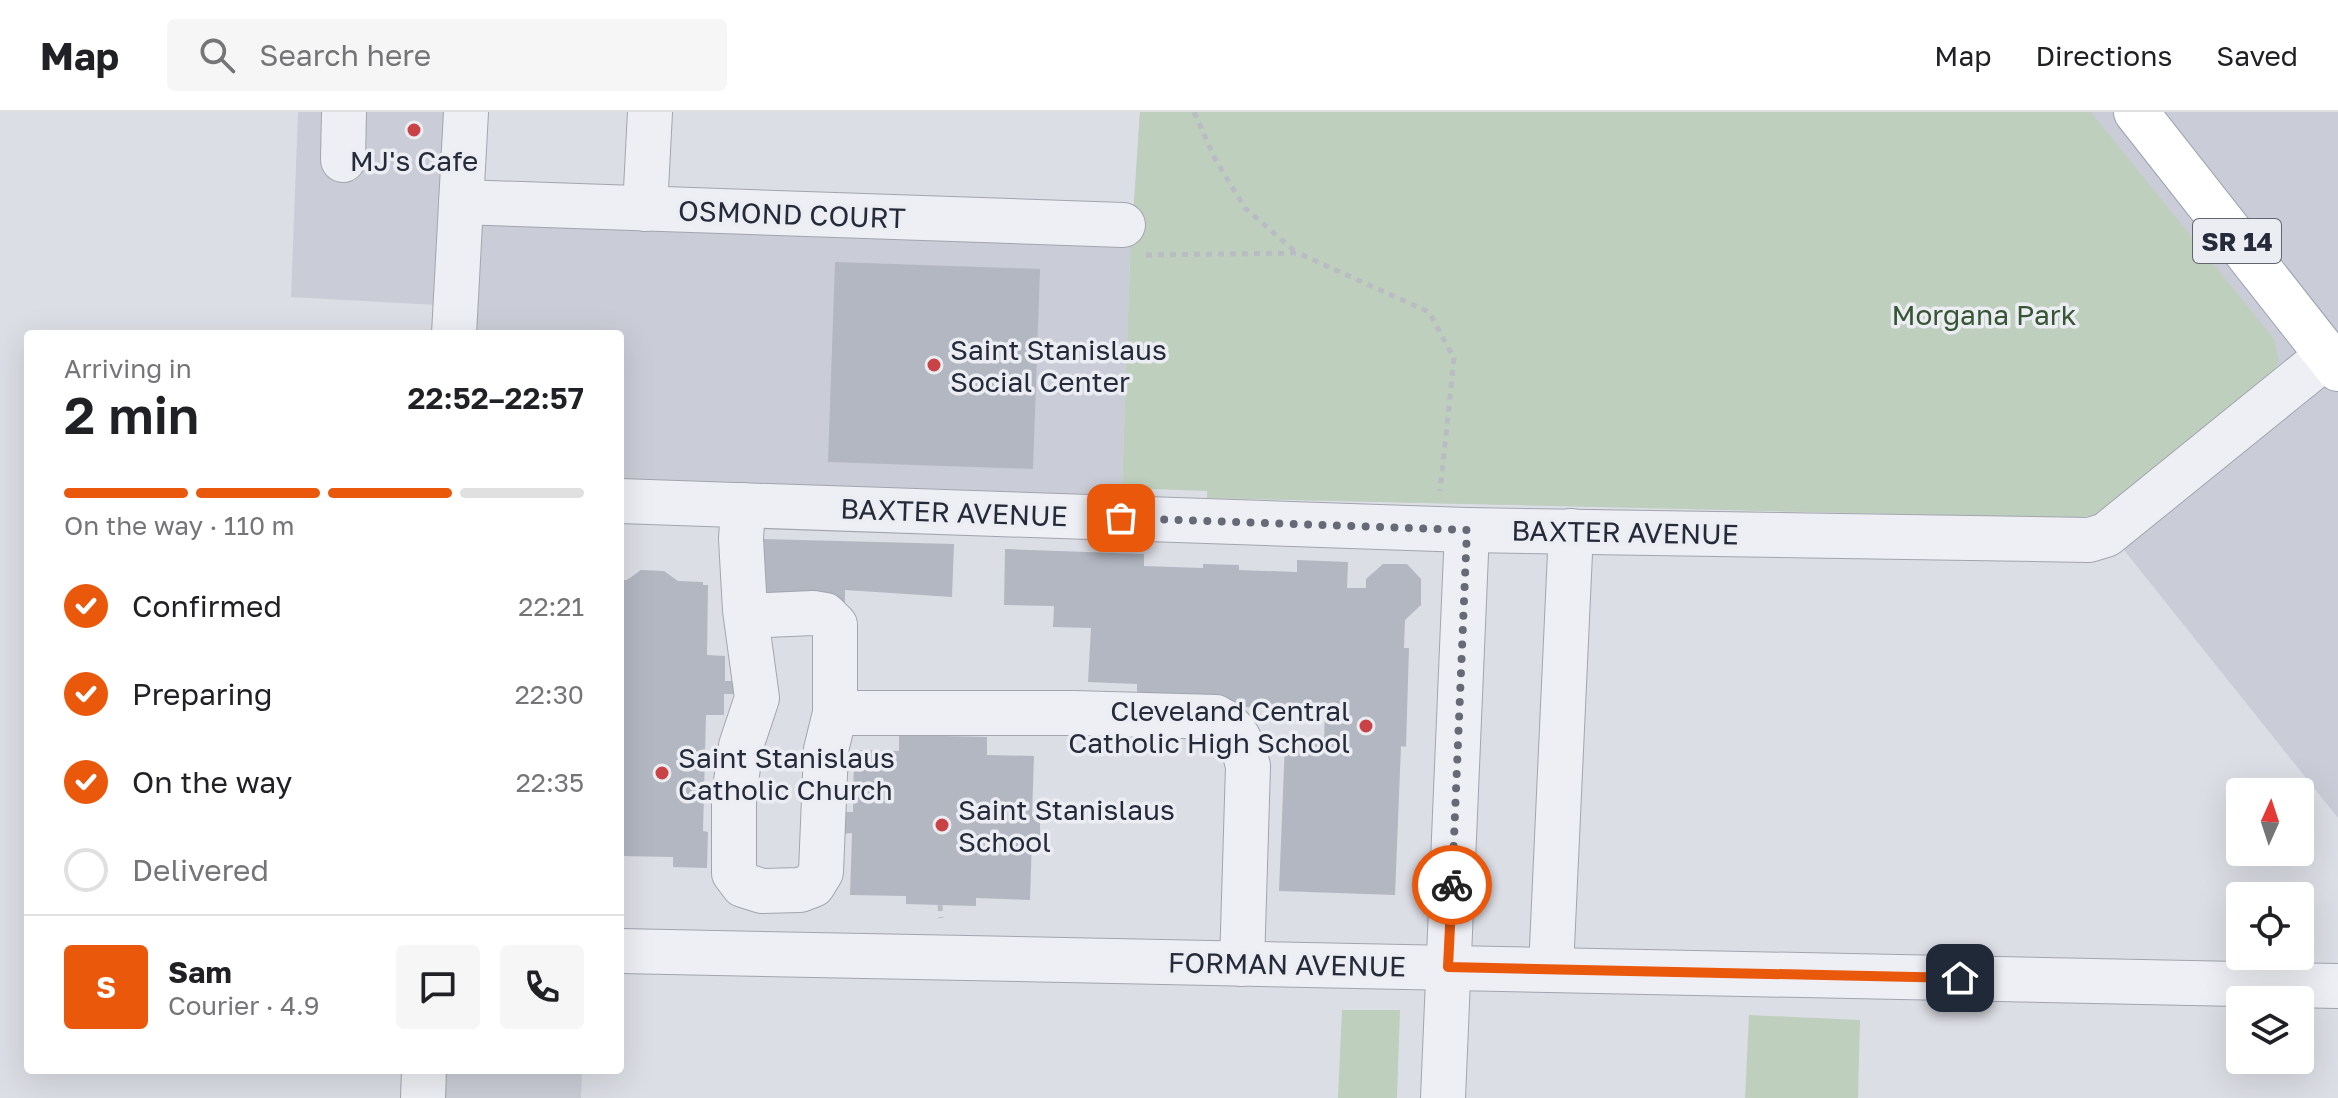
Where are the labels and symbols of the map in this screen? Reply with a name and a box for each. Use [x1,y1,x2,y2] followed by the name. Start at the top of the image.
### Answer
[405,121,423,139] marker: MJ's Cafe
[350,144,478,177] place label: MJ's Cafe
[678,194,906,234] street label: OSMOND COURT
[2193,219,2281,263] road number: SR 14
[1891,298,2077,331] park label: Morgana Park
[950,333,1167,398] place label: Saint Stanislaus Social Center
[925,356,943,374] marker: Saint Stanislaus Social Center
[1087,484,1155,552] pin
[840,492,1068,532] street label: BAXTER AVENUE
[1511,514,1739,550] street label: BAXTER AVENUE
[1068,694,1350,759] place label: Cleveland Central Catholic High School
[1357,717,1375,735] marker: Cleveland Central Catholic High School
[678,741,895,806] place label: Saint Stanislaus Catholic Church
[653,764,671,782] marker: Saint Stanislaus Catholic Church
[2226,778,2314,866] north arrow
[958,793,1175,858] place label: Saint Stanislaus School
[933,816,951,834] marker: Saint Stanislaus School
[1412,845,1492,925] courier
[1926,944,1994,1012] pin
[1168,945,1406,983] street label: FORMAN AVENUE

